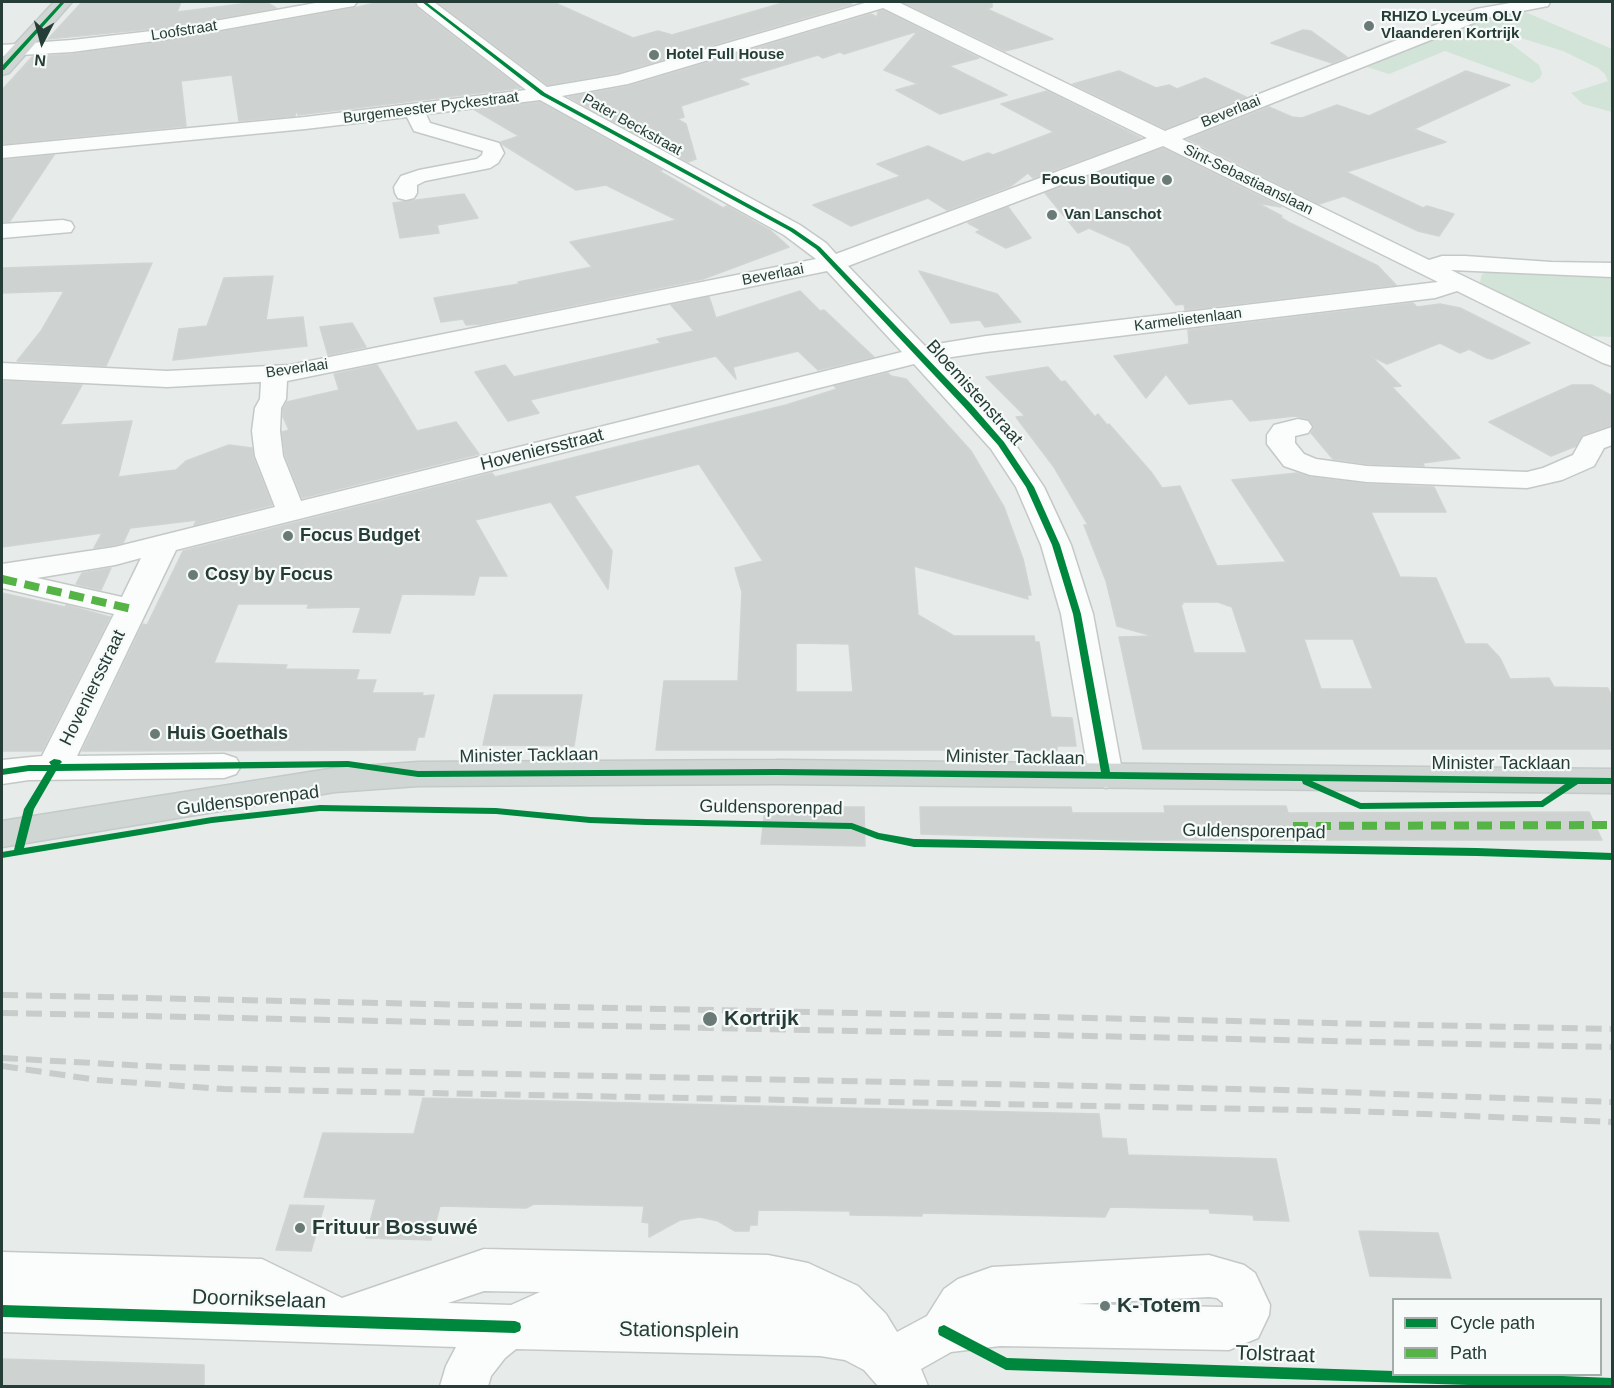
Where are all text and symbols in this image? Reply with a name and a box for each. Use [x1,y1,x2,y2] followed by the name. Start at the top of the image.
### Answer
[1381,8,1522,43] place label: RHIZO Lyceum OLV Vlaanderen Kortrijk
[12,12,72,72] north arrow
[150,17,218,45] street label: Loofstraat
[1362,19,1376,33] marker: RHIZO Lyceum OLV Vlaanderen Kortrijk
[666,46,784,64] place label: Hotel Full House
[647,48,661,62] marker: Hotel Full House
[33,51,47,69] text: N
[342,88,520,128] street label: Burgemeester Pyckestraat
[579,90,685,160] street label: Pater Beckstraat
[1199,92,1263,132] street label: Beverlaai
[1180,141,1316,219] street label: Sint-Sebastiaanslaan
[1042,171,1155,189] place label: Focus Boutique
[1160,173,1174,187] marker: Focus Boutique
[1064,206,1162,224] place label: Van Lanschot
[1045,208,1059,222] marker: Van Lanschot
[741,260,805,290] street label: Beverlaai
[1133,304,1243,336] street label: Karmelietenlaan
[921,336,1027,450] street label: Bloemistenstraat
[265,356,329,382] street label: Beverlaai
[478,424,606,476] street label: Hoveniersstraat
[300,525,420,547] place label: Focus Budget
[281,529,295,543] marker: Focus Budget
[205,564,333,586] place label: Cosy by Focus
[186,568,200,582] marker: Cosy by Focus
[56,627,130,749] street label: Hoveniersstraat
[167,723,288,745] place label: Huis Goethals
[148,727,162,741] marker: Huis Goethals
[459,744,599,768] street label: Minister Tacklaan
[945,746,1085,770] street label: Minister Tacklaan
[1431,753,1571,775] street label: Minister Tacklaan
[176,782,320,820] street label: Guldensporenpad
[699,796,843,820] street label: Guldensporenpad
[1182,820,1326,844] street label: Guldensporenpad
[724,1006,799,1032] place label: Kortrijk
[701,1010,719,1028] marker: Kortrijk
[312,1215,478,1241] place label: Frituur Bossuwé
[293,1221,307,1235] marker: Frituur Bossuwé
[191,1285,327,1315] street label: Doornikselaan
[1117,1293,1201,1319] place label: K-Totem
[1392,1298,1602,1376] legend
[1098,1299,1112,1313] marker: K-Totem
[1450,1313,1535,1333] text: Cycle path
[619,1317,739,1345] street label: Stationsplein
[1235,1341,1315,1369] street label: Tolstraat
[1450,1343,1487,1363] text: Path

